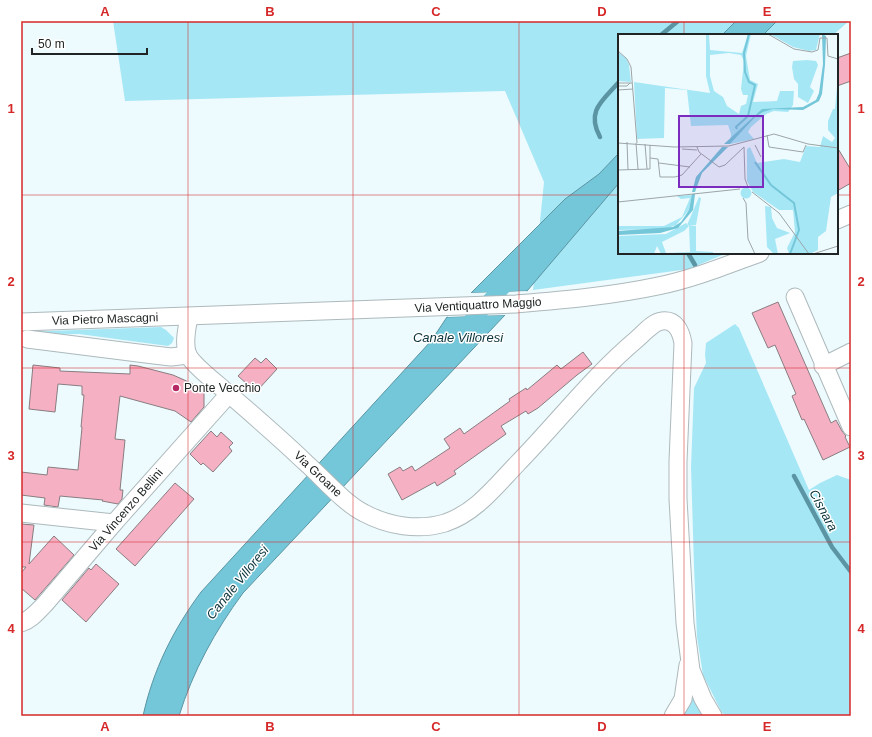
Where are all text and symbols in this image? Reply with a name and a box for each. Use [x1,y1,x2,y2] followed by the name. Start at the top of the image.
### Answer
[100,4,110,19] text: A
[265,4,275,19] text: B
[431,4,441,19] text: C
[597,4,607,19] text: D
[763,4,772,19] text: E
[32,30,147,56] scale bar
[618,34,838,254] inset map
[38,37,65,51] text: 50 m
[7,101,15,116] text: 1
[857,101,865,116] text: 1
[7,274,15,289] text: 2
[857,274,865,289] text: 2
[414,295,542,315] street label: Via Ventiquattro Maggio
[52,310,158,328] street label: Via Pietro Mascagni
[413,330,504,345] water label: Canale Villoresi
[184,381,261,395] place label: Ponte Vecchio
[171,383,181,393] marker: Ponte Vecchio
[7,448,15,463] text: 3
[291,448,345,500] street label: Via Groane
[857,448,865,463] text: 3
[86,466,166,554] street label: Via Vincenzo Bellini
[806,487,841,534] water label: Cisnara
[203,542,272,622] water label: Canale Villoresi
[7,621,15,636] text: 4
[857,621,865,636] text: 4
[100,719,110,734] text: A
[265,719,275,734] text: B
[431,719,441,734] text: C
[597,719,607,734] text: D
[763,719,772,734] text: E

